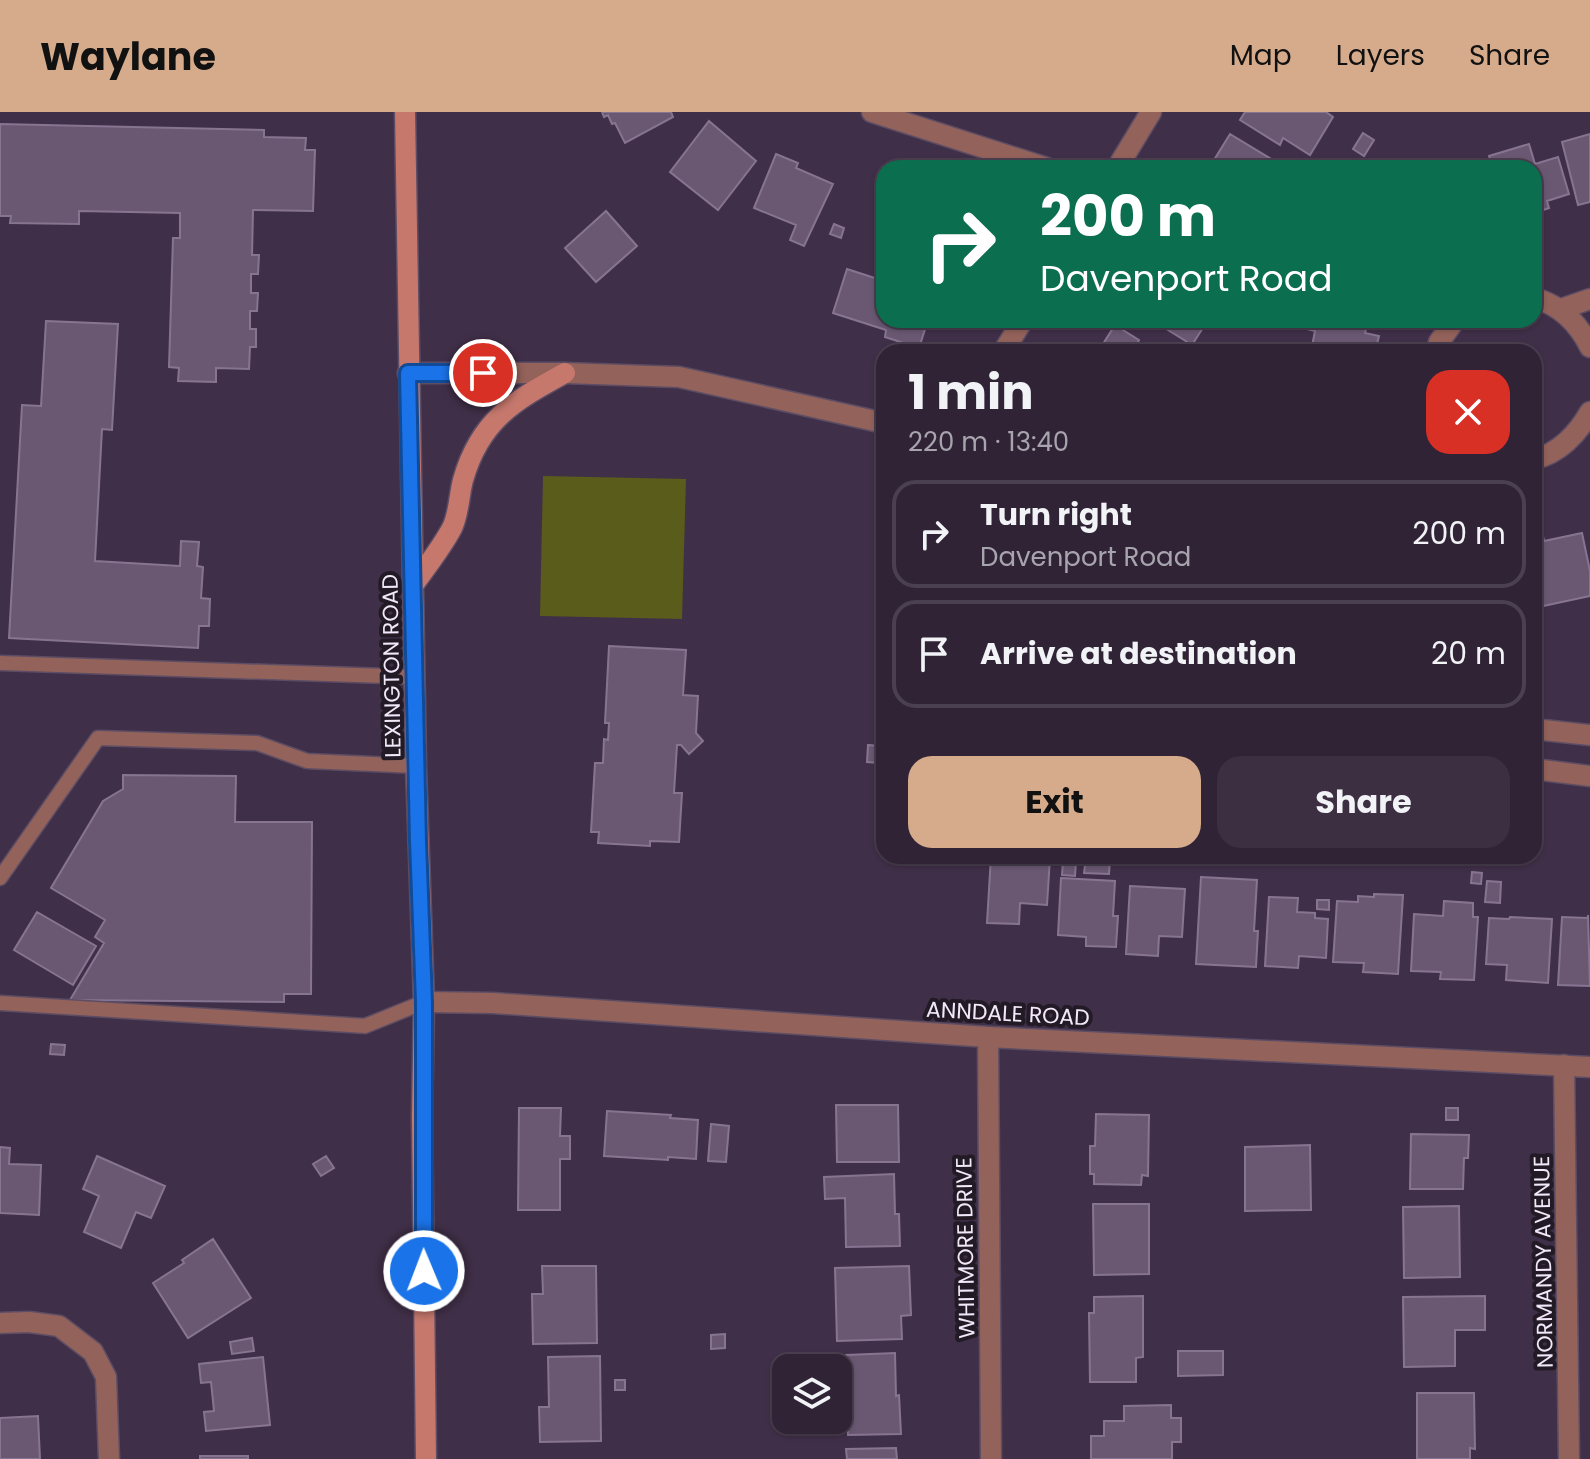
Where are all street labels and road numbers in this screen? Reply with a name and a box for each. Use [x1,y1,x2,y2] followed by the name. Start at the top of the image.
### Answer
[374,574,409,758] street label: LEXINGTON ROAD
[925,994,1091,1033] street label: ANNDALE ROAD
[1526,1156,1561,1368] street label: NORMANDY AVENUE
[948,1157,983,1339] street label: WHITMORE DRIVE

